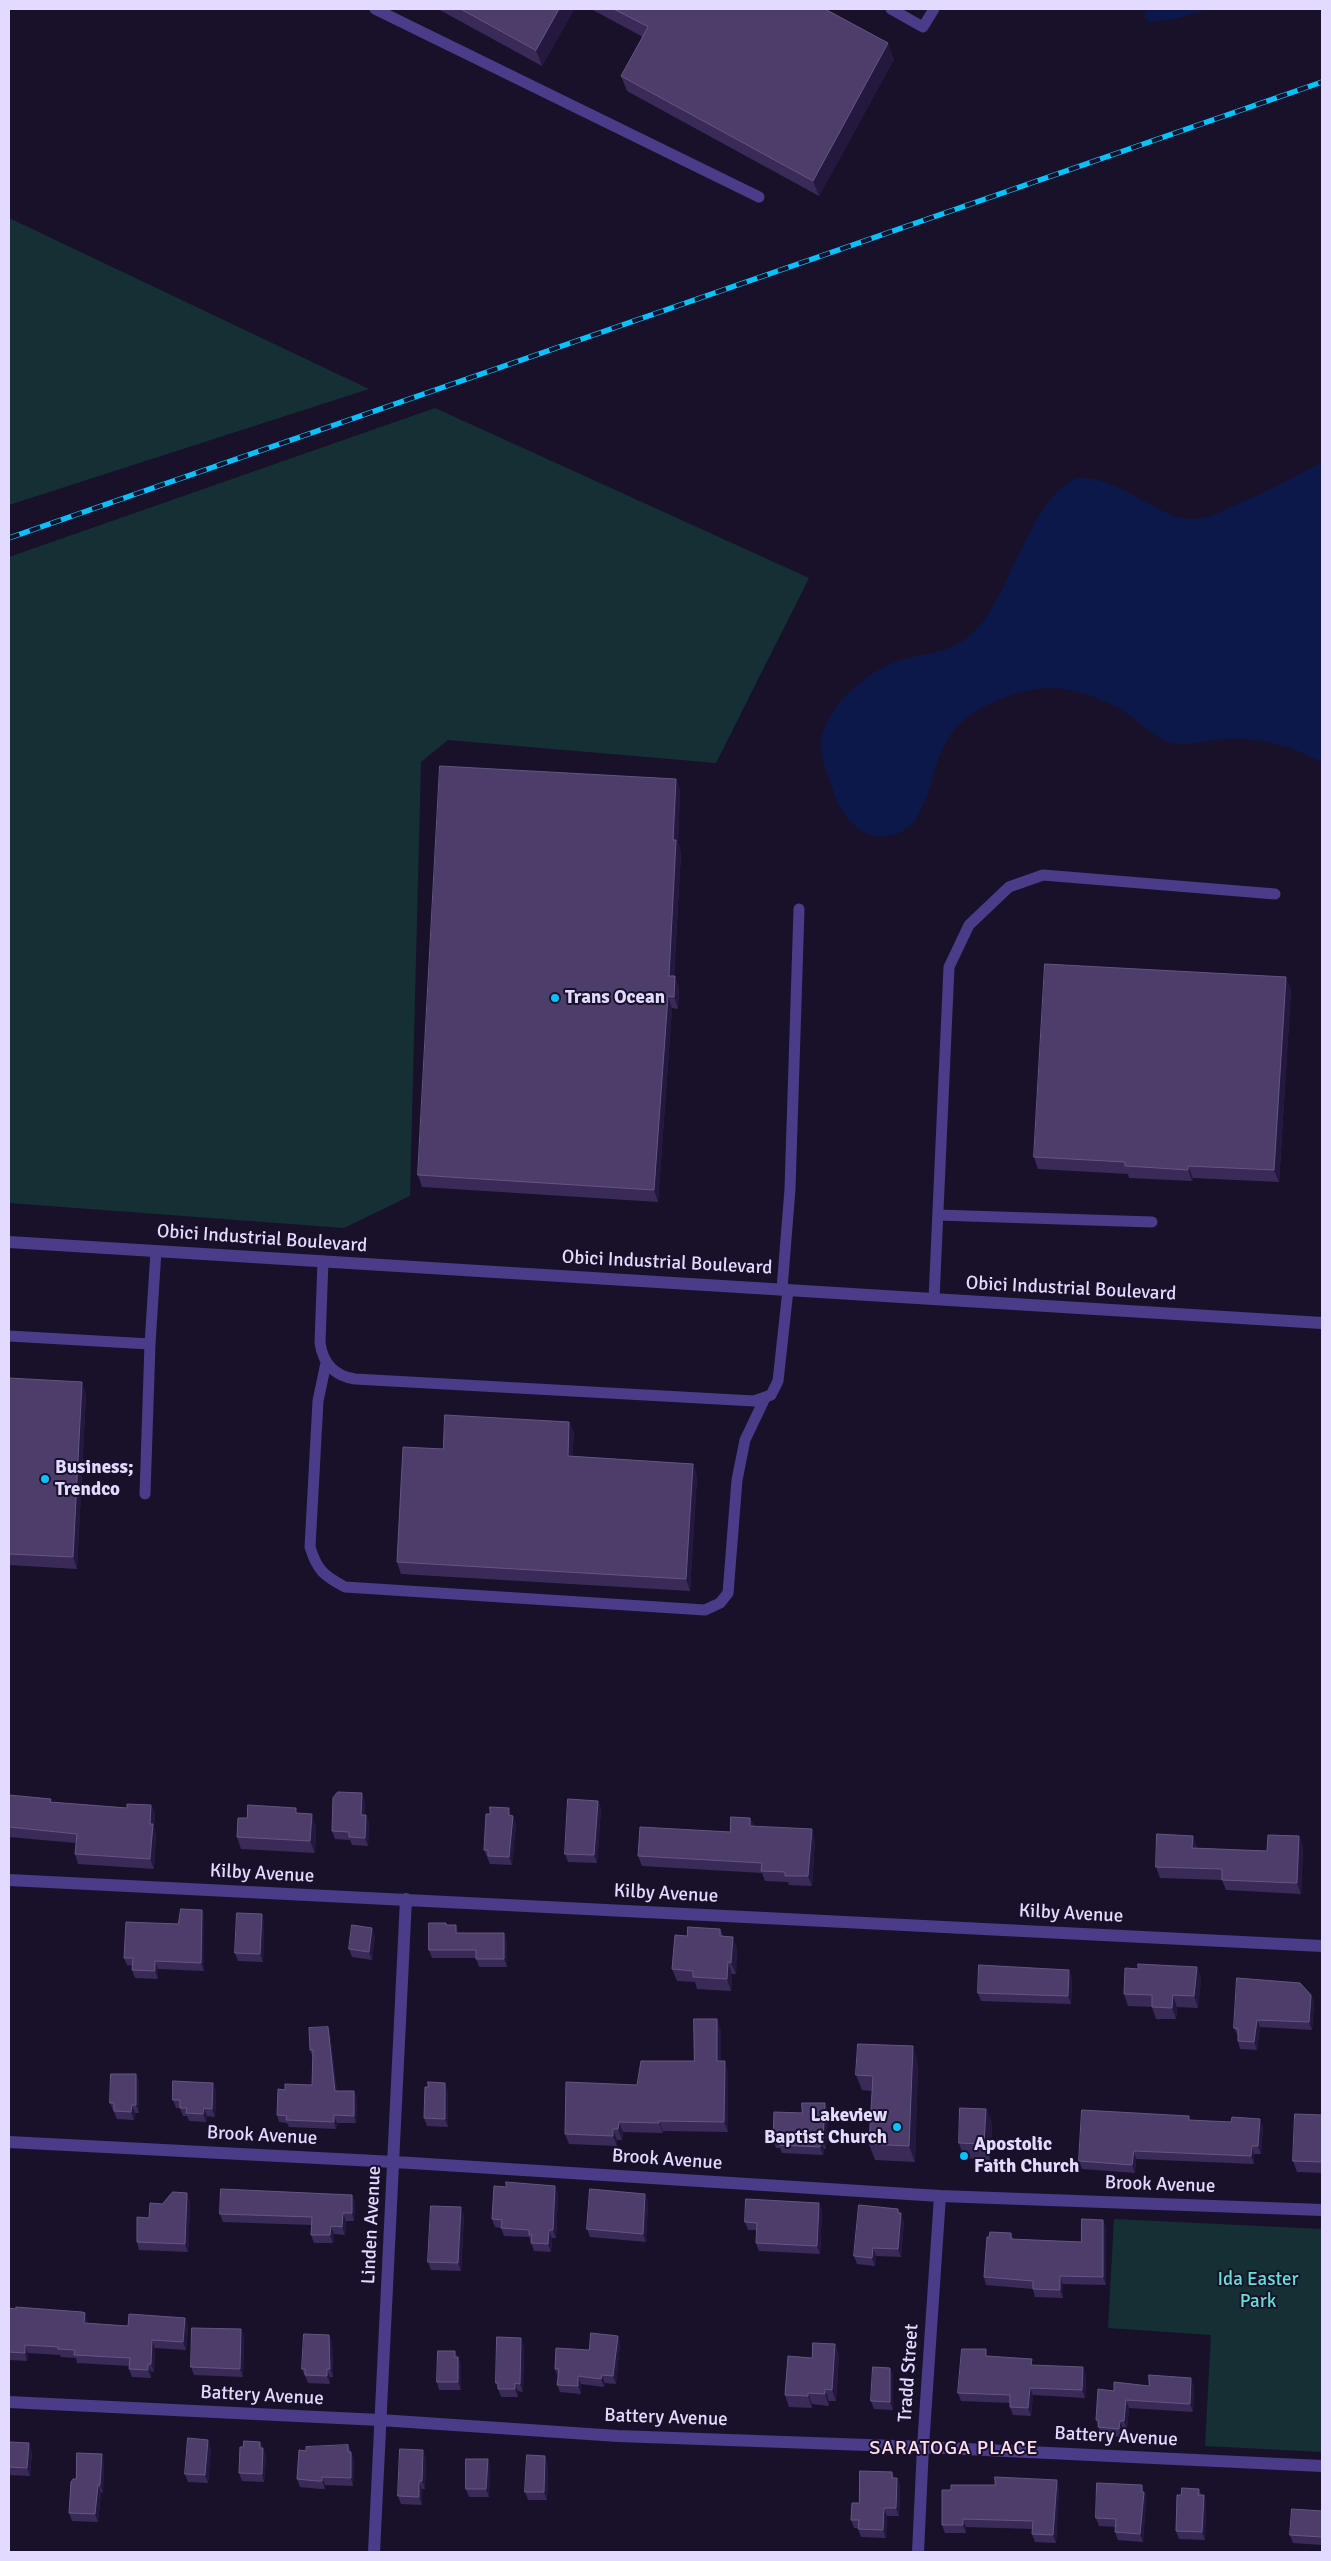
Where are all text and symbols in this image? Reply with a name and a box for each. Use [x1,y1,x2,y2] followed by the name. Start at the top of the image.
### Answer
[565,987,665,1009] place label: Trans Ocean
[549,992,561,1004] marker: Trans Ocean
[156,1220,368,1258] street label: Obici Industrial Boulevard
[561,1246,773,1280] street label: Obici Industrial Boulevard
[965,1272,1177,1306] street label: Obici Industrial Boulevard
[55,1457,134,1501] place label: Business; Trendco
[39,1473,51,1485] marker: Business; Trendco
[209,1860,315,1888] street label: Kilby Avenue
[613,1880,719,1908] street label: Kilby Avenue
[1018,1900,1124,1928] street label: Kilby Avenue
[764,2105,887,2149] place label: Lakeview Baptist Church
[891,2121,903,2133] marker: Lakeview Baptist Church
[206,2122,318,2150] street label: Brook Avenue
[974,2134,1079,2178] place label: Apostolic Faith Church
[611,2145,723,2175] street label: Brook Avenue
[958,2150,970,2162] marker: Apostolic Faith Church
[358,2165,386,2285] street label: Linden Avenue
[1104,2172,1216,2198] street label: Brook Avenue
[1218,2269,1298,2313] park label: Ida Easter Park
[894,2323,924,2423] street label: Tradd Street
[200,2381,324,2411] street label: Battery Avenue
[604,2404,728,2432] street label: Battery Avenue
[1054,2422,1178,2452] street label: Battery Avenue
[868,2437,1040,2461] district label: SARATOGA PLACE

